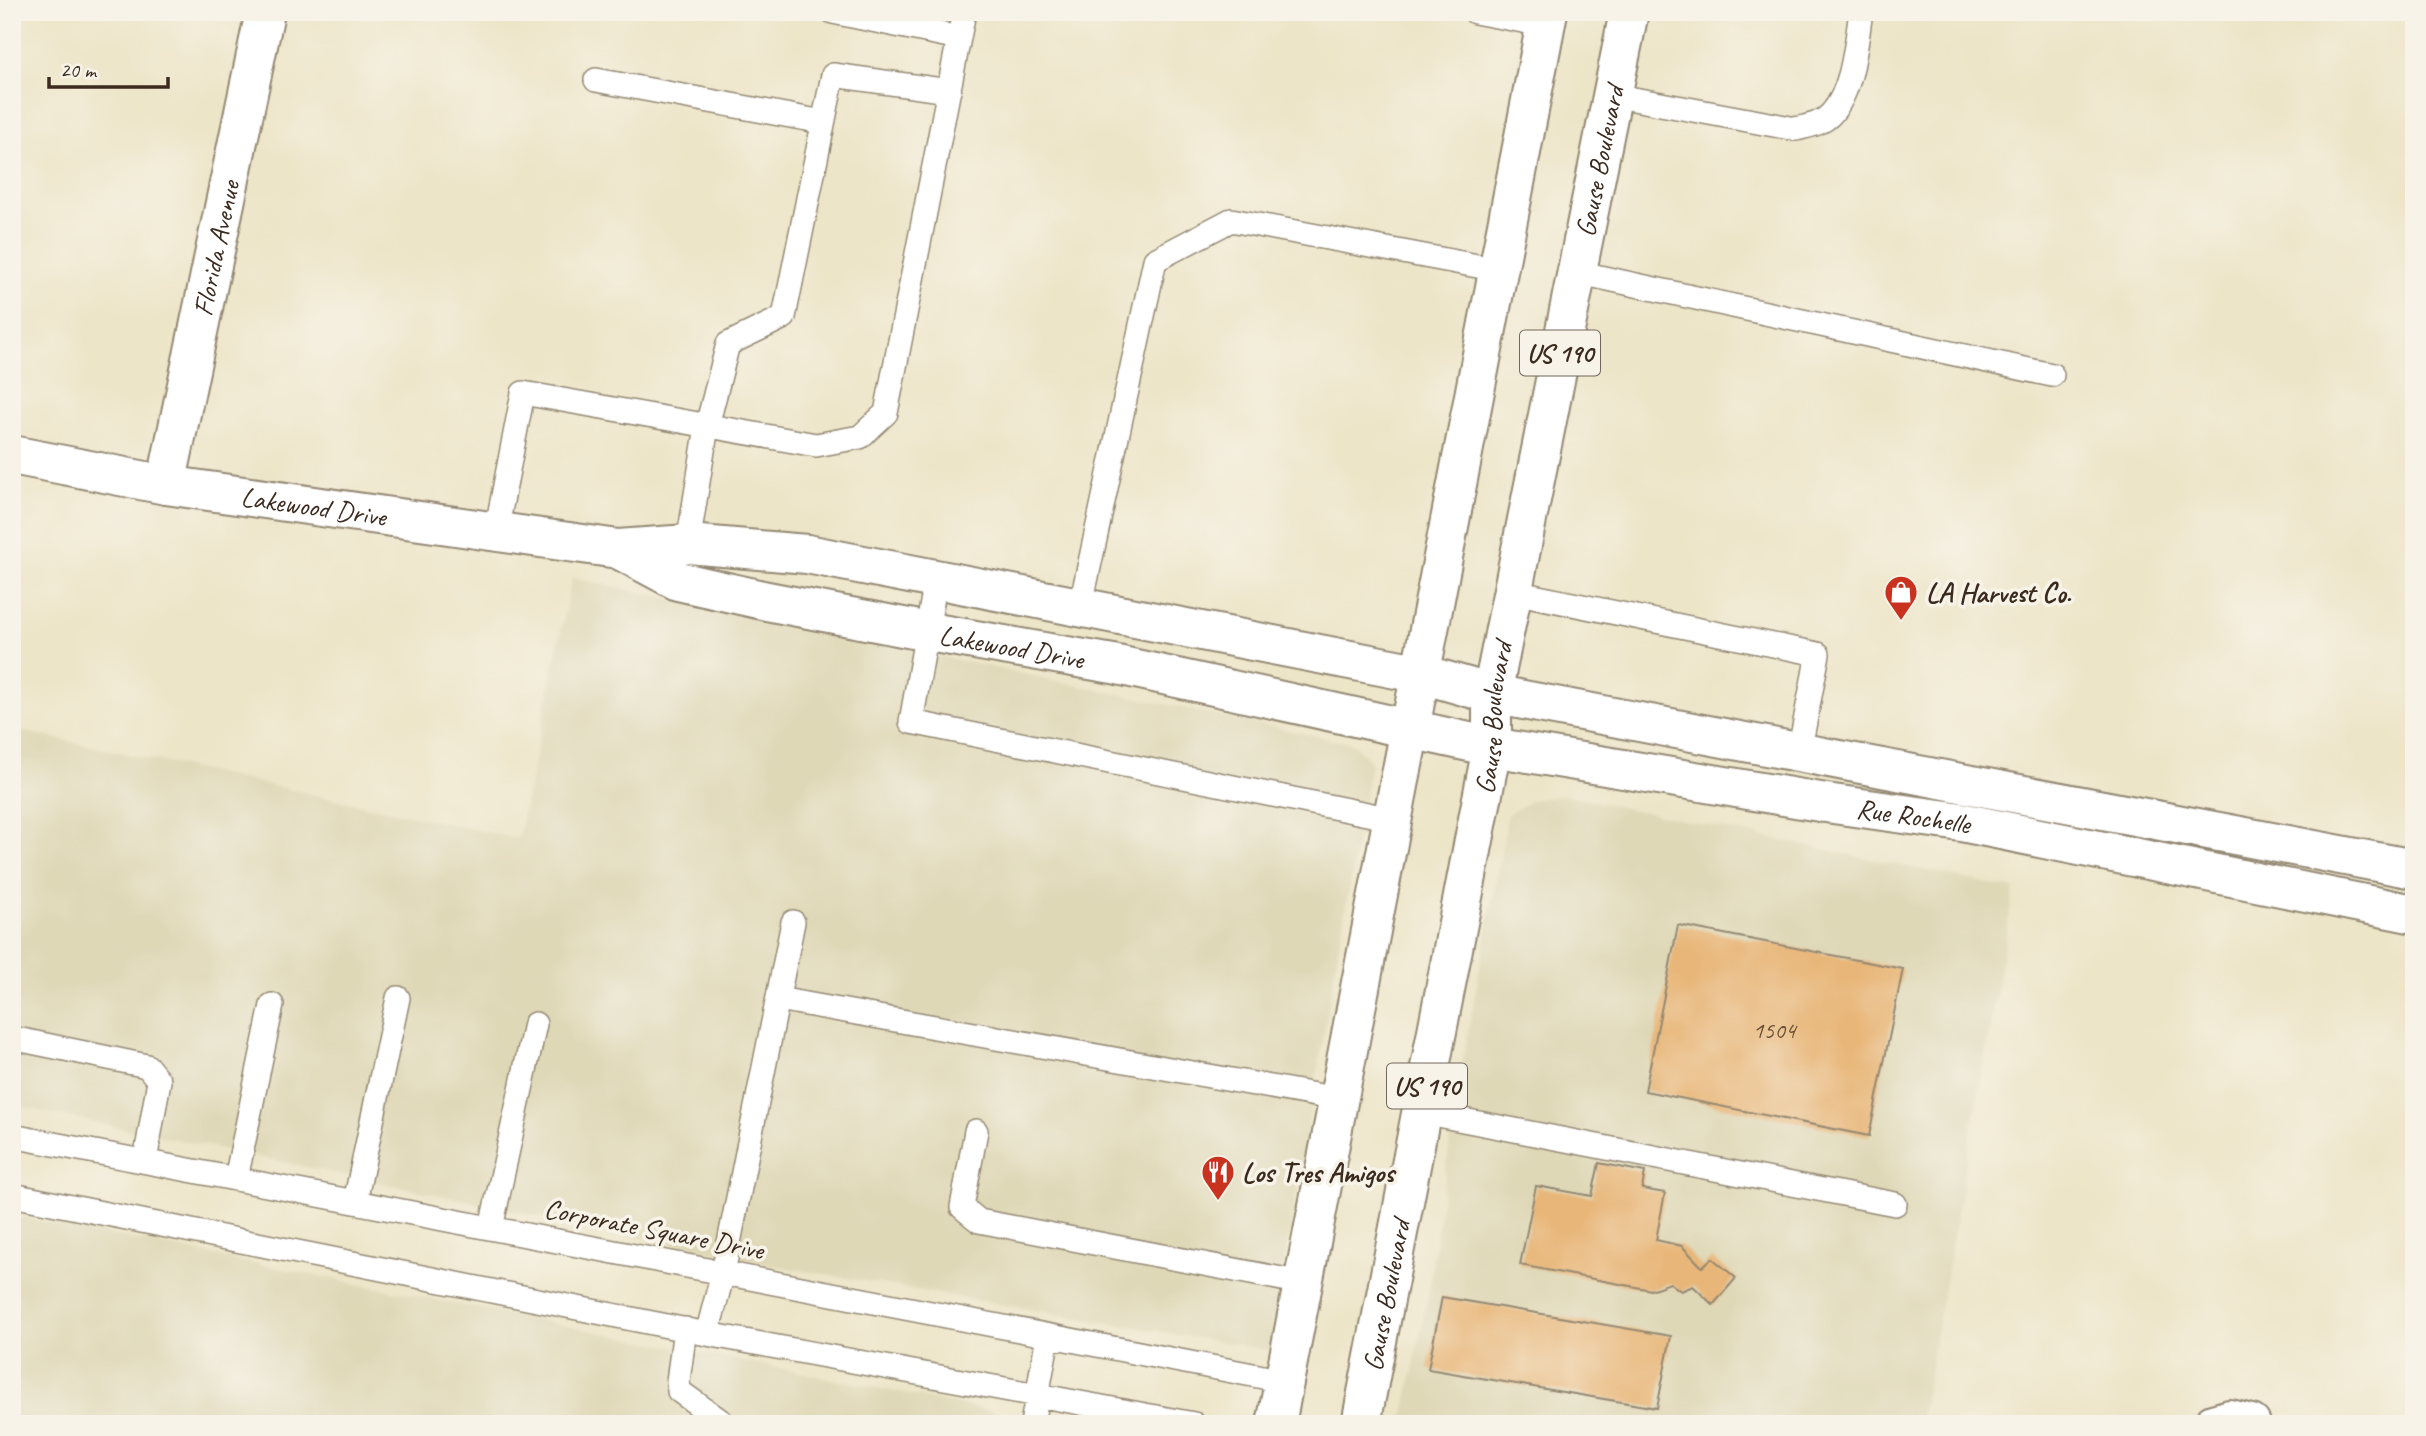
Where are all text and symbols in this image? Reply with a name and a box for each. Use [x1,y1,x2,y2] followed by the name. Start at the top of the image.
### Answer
[49,46,168,90] scale bar
[60,57,98,83] text: 20 m
[1567,79,1632,240] street label: Gause Boulevard
[184,176,247,319] street label: Florida Avenue
[1520,330,1600,376] road number: US 190
[239,478,390,534] street label: Lakewood Drive
[1882,573,1920,622] shop icon: LA Harvest Co.
[1926,575,2072,610] place label: LA Harvest Co.
[937,617,1088,676] street label: Lakewood Drive
[1466,635,1520,796] street label: Gause Boulevard
[1854,790,1976,841] street label: Rue Rochelle
[1752,1015,1798,1045] house number: 1504
[1387,1064,1467,1108] road number: US 190
[1199,1153,1237,1202] restaurant icon: Los Tres Amigos
[1242,1155,1397,1190] place label: Los Tres Amigos
[541,1191,768,1268] street label: Corporate Square Drive
[1354,1213,1418,1374] street label: Gause Boulevard

